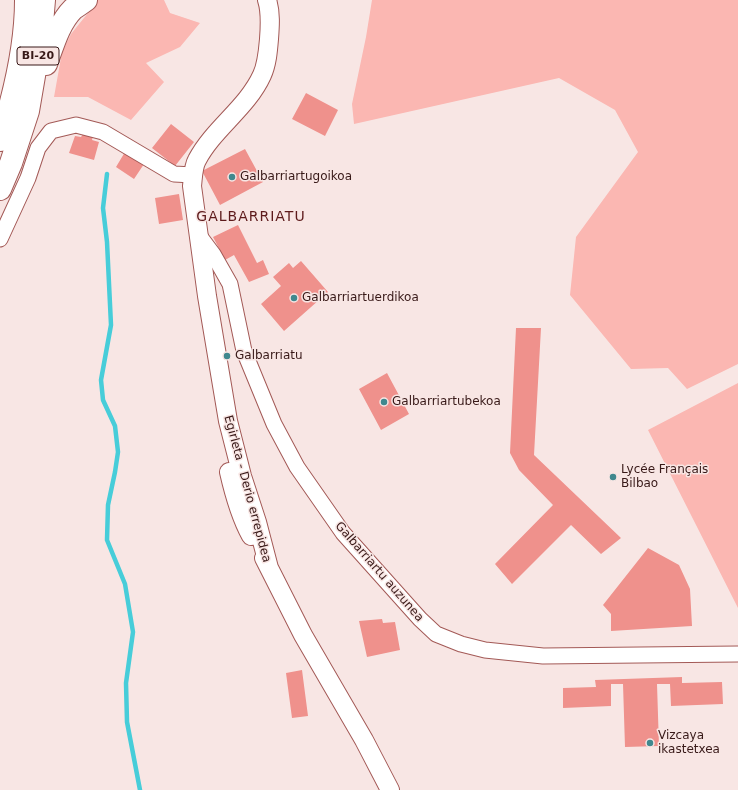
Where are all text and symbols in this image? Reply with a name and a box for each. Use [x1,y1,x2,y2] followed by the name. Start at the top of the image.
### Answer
[17,47,59,65] road number: BI-20
[240,170,352,184] place label: Galbarriartugoikoa
[227,172,237,182] marker: Galbarriartugoikoa
[196,209,306,225] district label: GALBARRIATU
[302,291,419,305] place label: Galbarriartuerdikoa
[289,293,299,303] marker: Galbarriartuerdikoa
[235,349,303,363] place label: Galbarriatu
[222,351,232,361] marker: Galbarriatu
[392,395,501,409] place label: Galbarriartubekoa
[379,397,389,407] marker: Galbarriartubekoa
[220,414,274,564] street label: Egirleta - Derio errepidea
[621,463,708,491] place label: Lycée Français Bilbao
[608,472,618,482] marker: Lycée Français Bilbao
[332,519,426,625] street label: Galbarriartu auzunea
[658,729,720,757] place label: Vizcaya ikastetxea
[645,738,655,748] marker: Vizcaya ikastetxea

